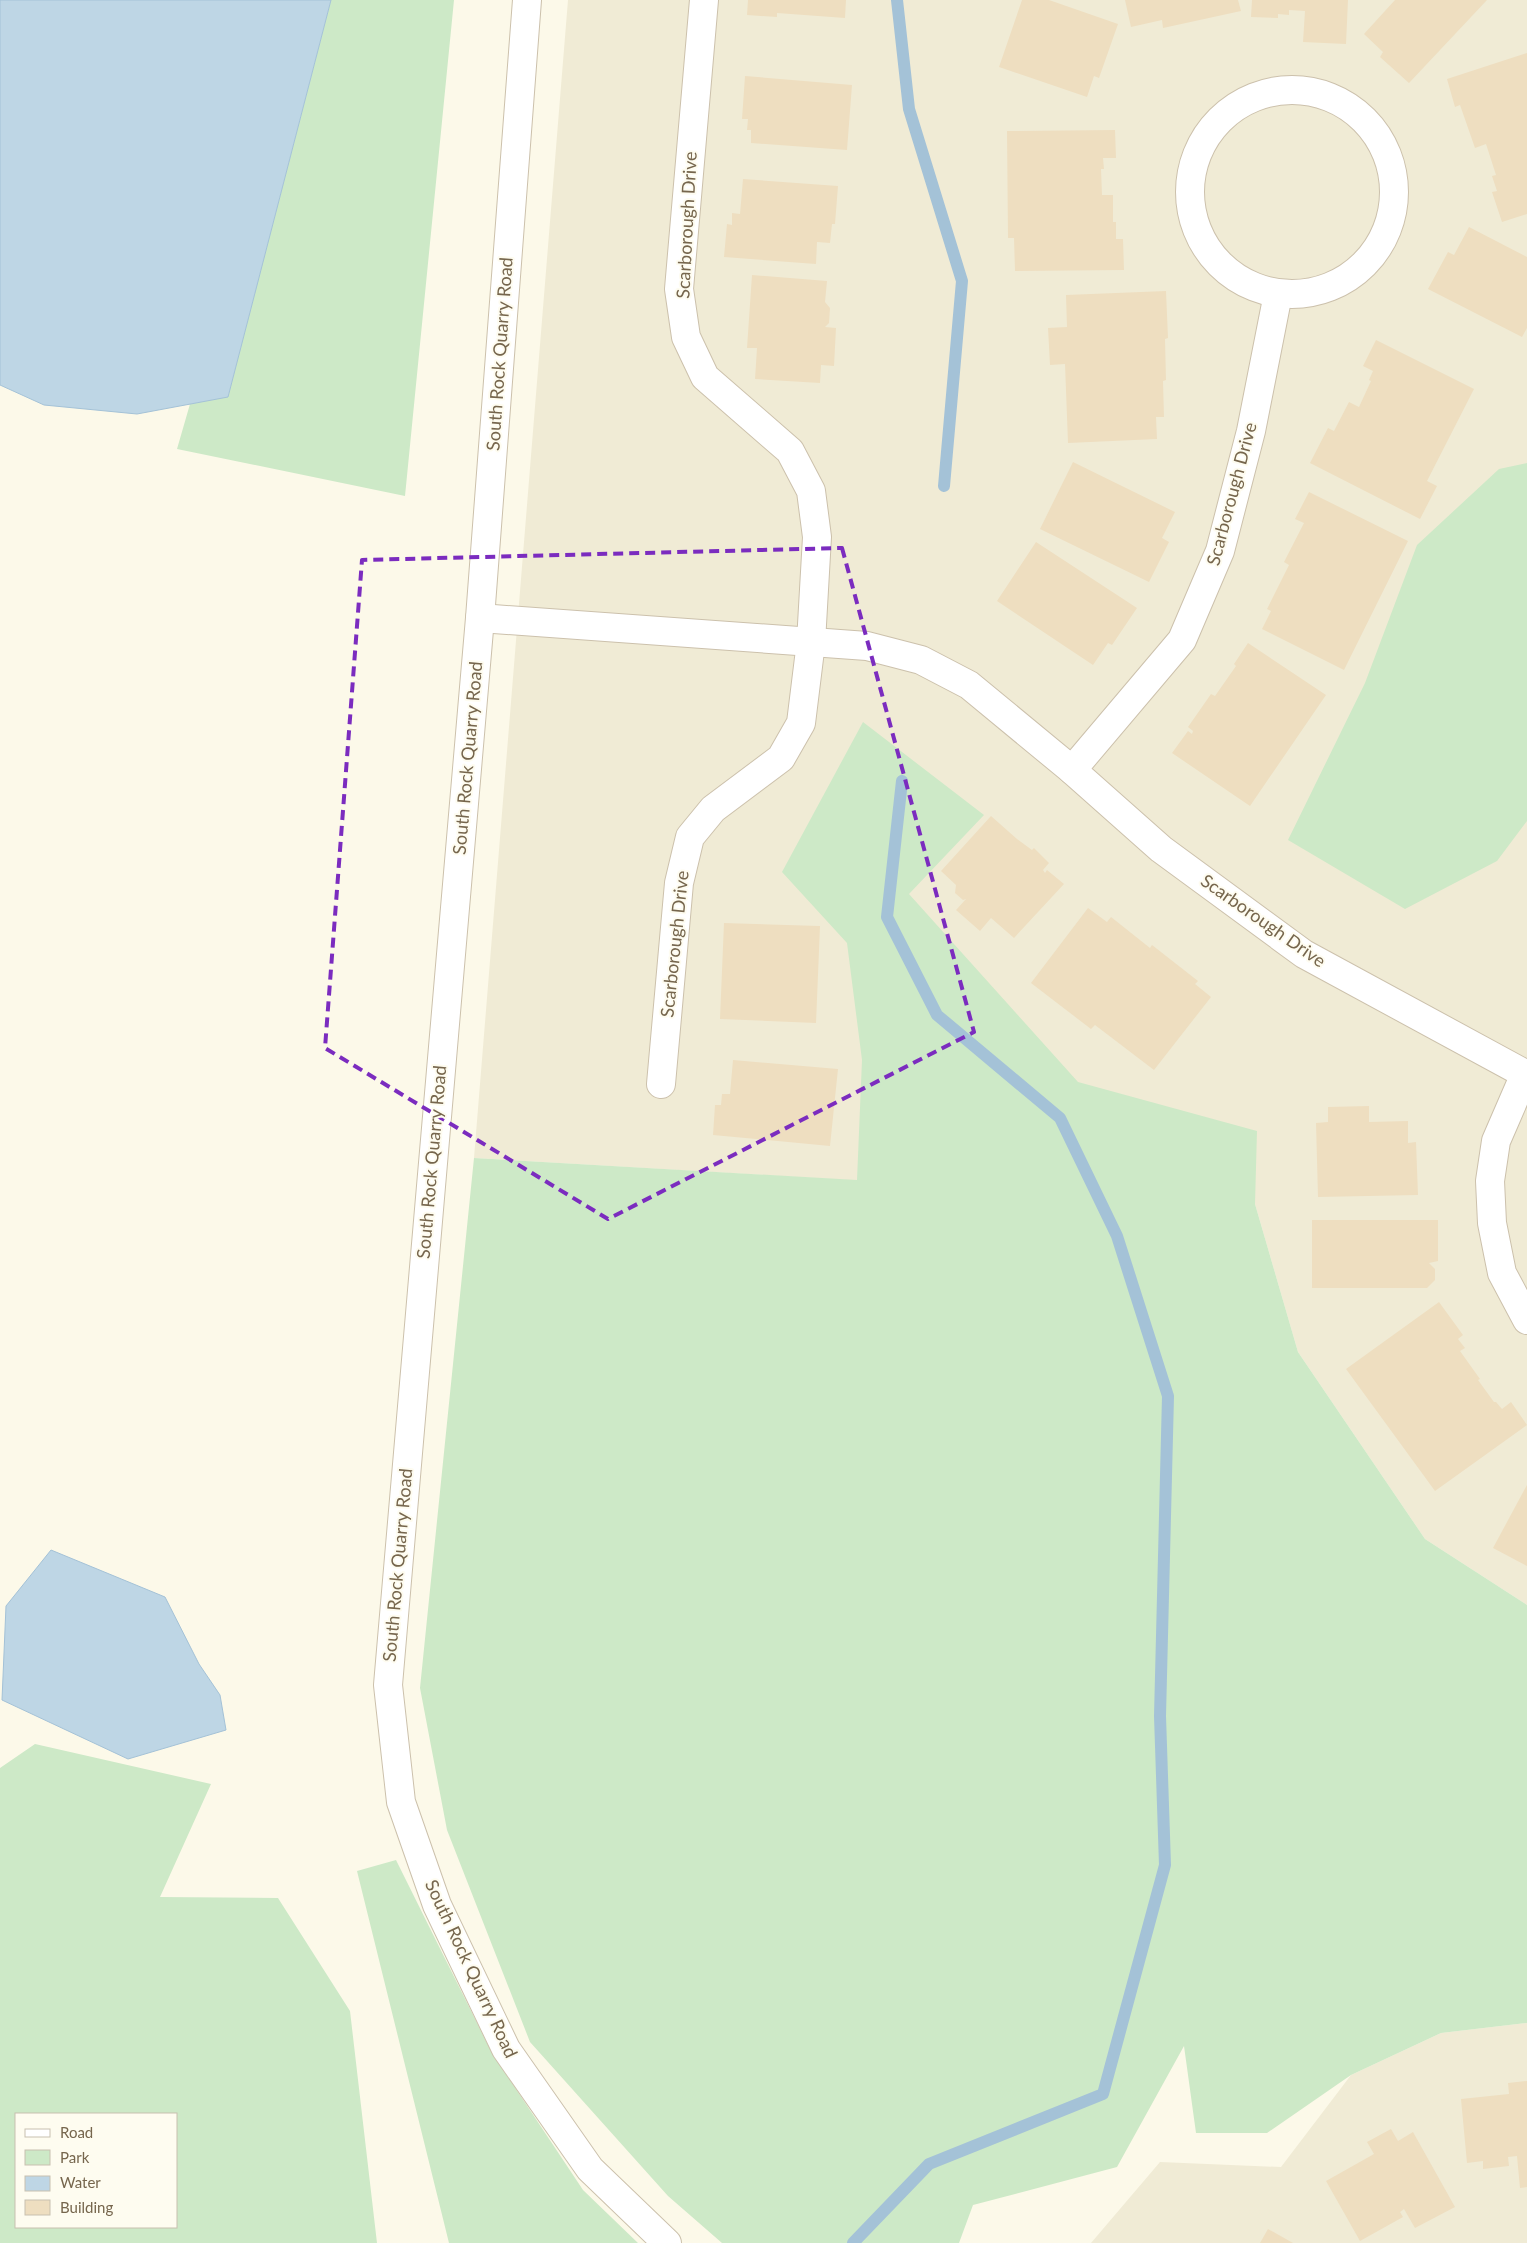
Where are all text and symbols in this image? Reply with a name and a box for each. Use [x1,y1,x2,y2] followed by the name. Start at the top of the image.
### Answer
[671,151,701,299] street label: Scarborough Drive
[481,256,517,451] street label: South Rock Quarry Road
[1201,420,1261,568] street label: Scarborough Drive
[448,660,486,856] street label: South Rock Quarry Road
[655,869,693,1018] street label: Scarborough Drive
[1197,869,1330,971] street label: Scarborough Drive
[412,1064,450,1260] street label: South Rock Quarry Road
[378,1467,416,1663] street label: South Rock Quarry Road
[421,1876,523,2061] street label: South Rock Quarry Road
[15,2113,178,2228] legend
[60,2123,93,2141] text: Road
[60,2148,90,2166] text: Park
[60,2173,101,2191] text: Water
[60,2198,113,2216] text: Building

